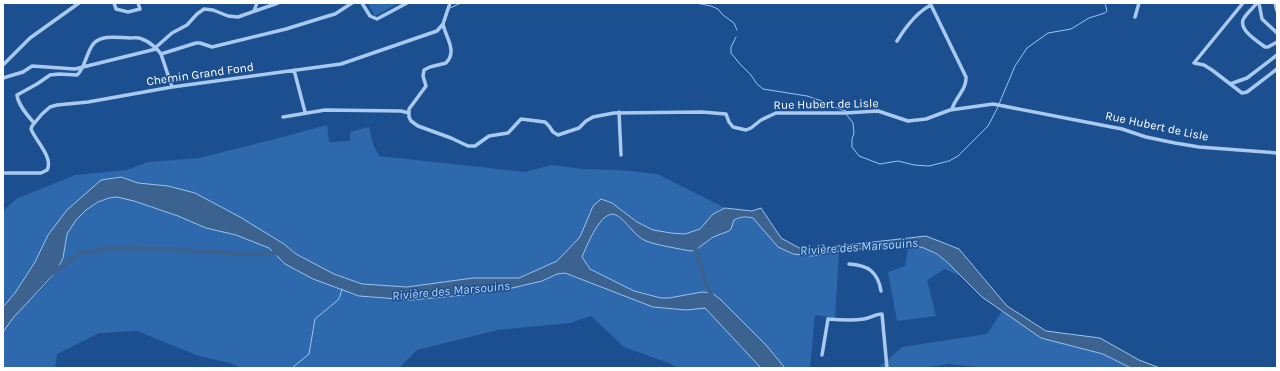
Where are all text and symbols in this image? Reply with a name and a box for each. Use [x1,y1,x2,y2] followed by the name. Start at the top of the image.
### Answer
[145,60,255,88] street label: Chemin Grand Fond
[773,96,879,112] street label: Rue Hubert de Lisle
[1104,108,1210,144] street label: Rue Hubert de Lisle
[799,235,919,258] water label: Rivière des Marsouins
[391,278,511,303] water label: Rivière des Marsouins

